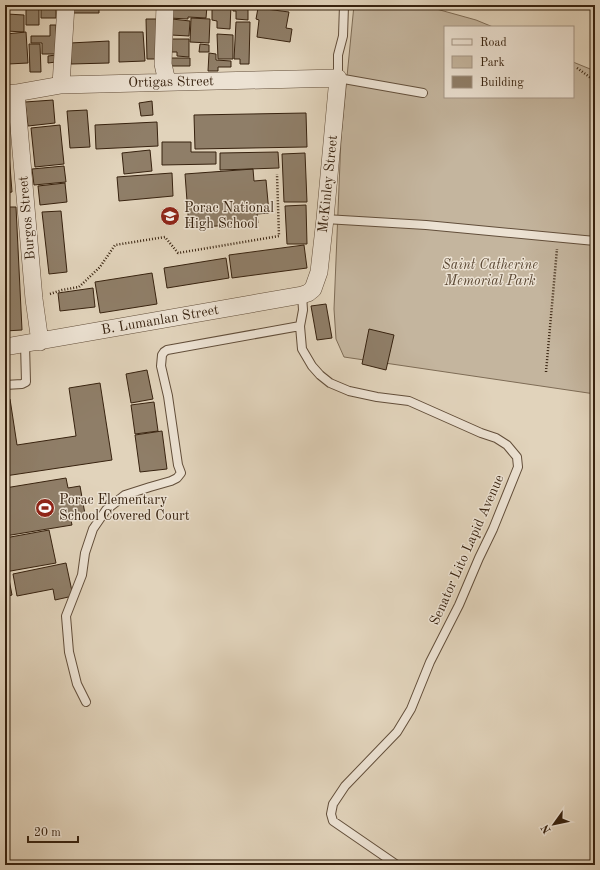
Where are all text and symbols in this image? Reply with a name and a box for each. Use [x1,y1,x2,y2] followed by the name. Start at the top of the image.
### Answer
[444,26,574,98] legend
[480,37,507,49] text: Road
[480,57,505,69] text: Park
[128,74,214,90] street label: Ortigas Street
[480,77,524,89] text: Building
[316,134,340,234] street label: McKinley Street
[16,175,38,261] street label: Burgos Street
[184,201,274,231] place label: Porac National High School
[159,205,181,227] school or university icon: Porac National High School
[442,258,538,288] park label: Saint Catherine Memorial Park
[100,303,220,337] street label: B. Lumanlan Street
[427,473,507,627] street label: Senator Lito Lapid Avenue
[59,493,190,523] place label: Porac Elementary School Covered Court
[34,497,56,519] sports icon: Porac Elementary School Covered Court
[534,804,574,844] north arrow
[28,818,78,844] scale bar
[540,822,554,835] text: N
[34,827,61,839] text: 20 m

